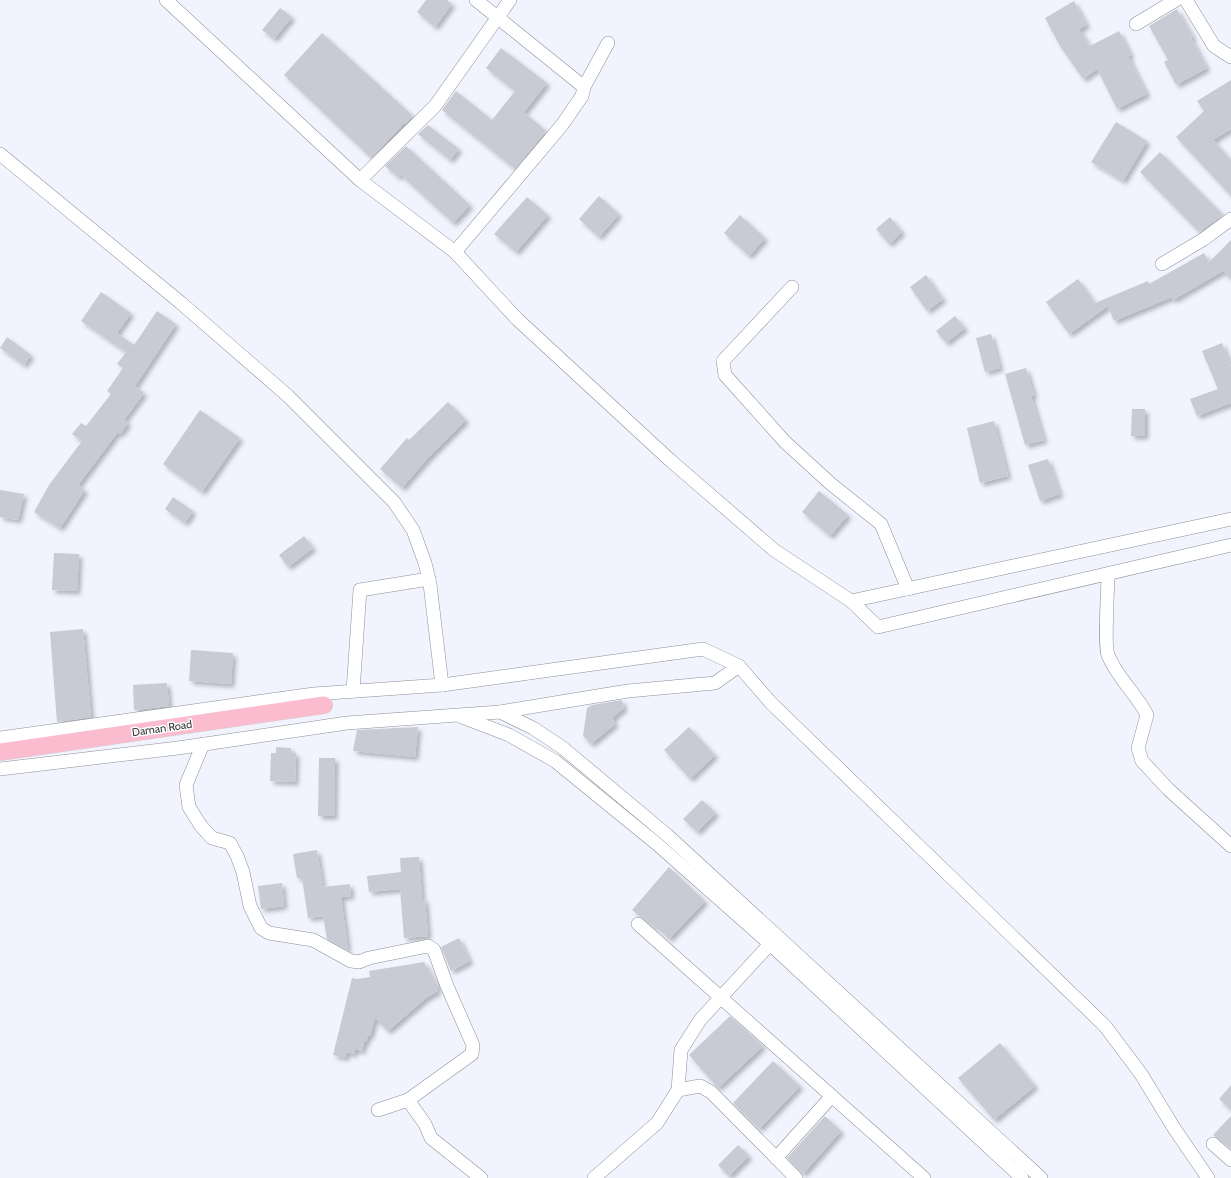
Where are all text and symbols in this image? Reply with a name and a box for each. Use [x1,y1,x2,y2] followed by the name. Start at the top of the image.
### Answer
[131,717,193,739] street label: Daman Road

